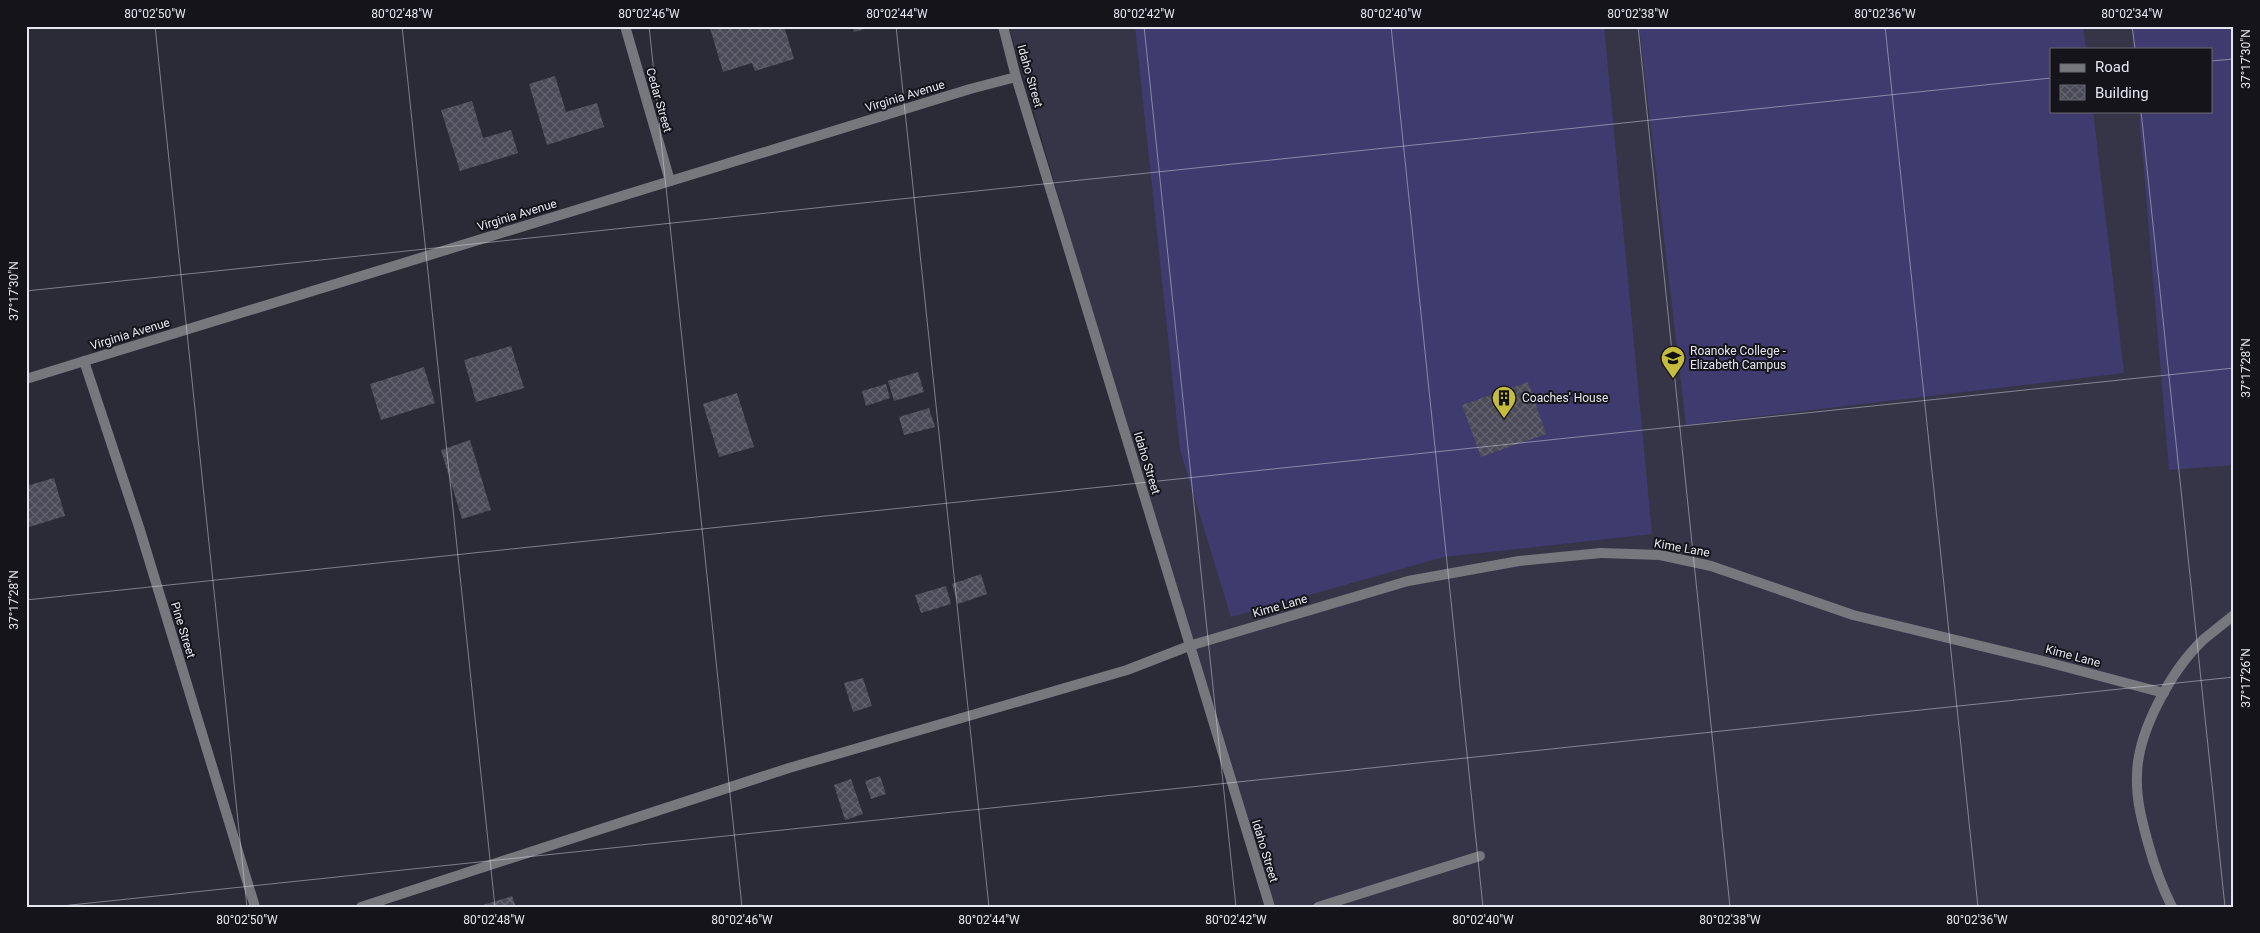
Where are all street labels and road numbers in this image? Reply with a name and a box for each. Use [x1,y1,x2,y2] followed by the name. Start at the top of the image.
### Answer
[1014,43,1046,109] street label: Idaho Street
[643,66,675,134] street label: Cedar Street
[864,77,946,115] street label: Virginia Avenue
[476,196,558,234] street label: Virginia Avenue
[89,315,171,353] street label: Virginia Avenue
[1131,430,1163,496] street label: Idaho Street
[1653,536,1711,560] street label: Kime Lane
[1251,592,1309,620] street label: Kime Lane
[168,600,198,660] street label: Pine Street
[2044,642,2102,670] street label: Kime Lane
[1249,818,1281,884] street label: Idaho Street

